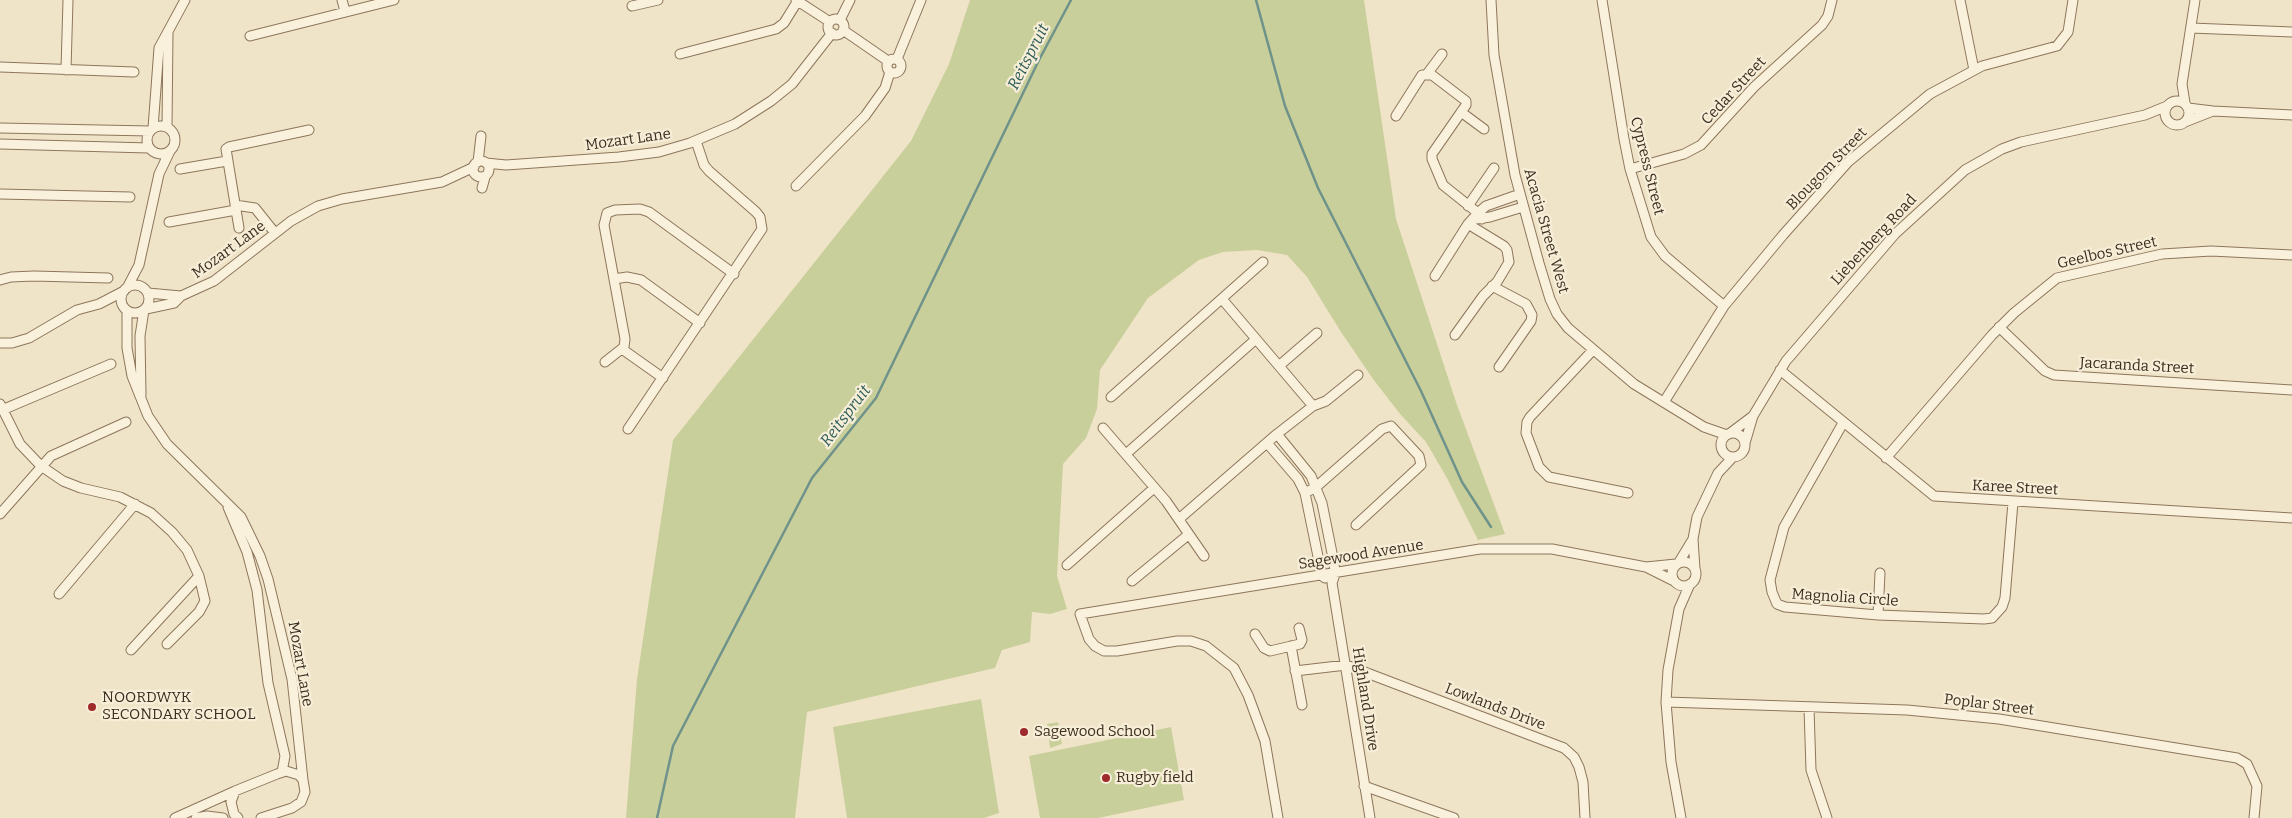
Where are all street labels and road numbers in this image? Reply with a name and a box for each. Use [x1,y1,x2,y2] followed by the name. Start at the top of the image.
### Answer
[1698,53,1770,129] street label: Cedar Street
[1626,115,1668,217] street label: Cypress Street
[1783,124,1871,214] street label: Blougom Street
[584,125,672,155] street label: Mozart Lane
[1520,166,1572,296] street label: Acacia Street West
[1828,191,1920,289] street label: Liebenberg Road
[189,217,269,283] street label: Mozart Lane
[2055,233,2159,273] street label: Geelbos Street
[2079,354,2195,378] street label: Jacaranda Street
[1971,477,2059,499] street label: Karee Street
[1297,536,1425,574] street label: Sagewood Avenue
[1791,585,1899,611] street label: Magnolia Circle
[284,620,316,708] street label: Mozart Lane
[1348,646,1382,752] street label: Highland Drive
[1442,680,1548,734] street label: Lowlands Drive
[1943,691,2035,719] street label: Poplar Street

